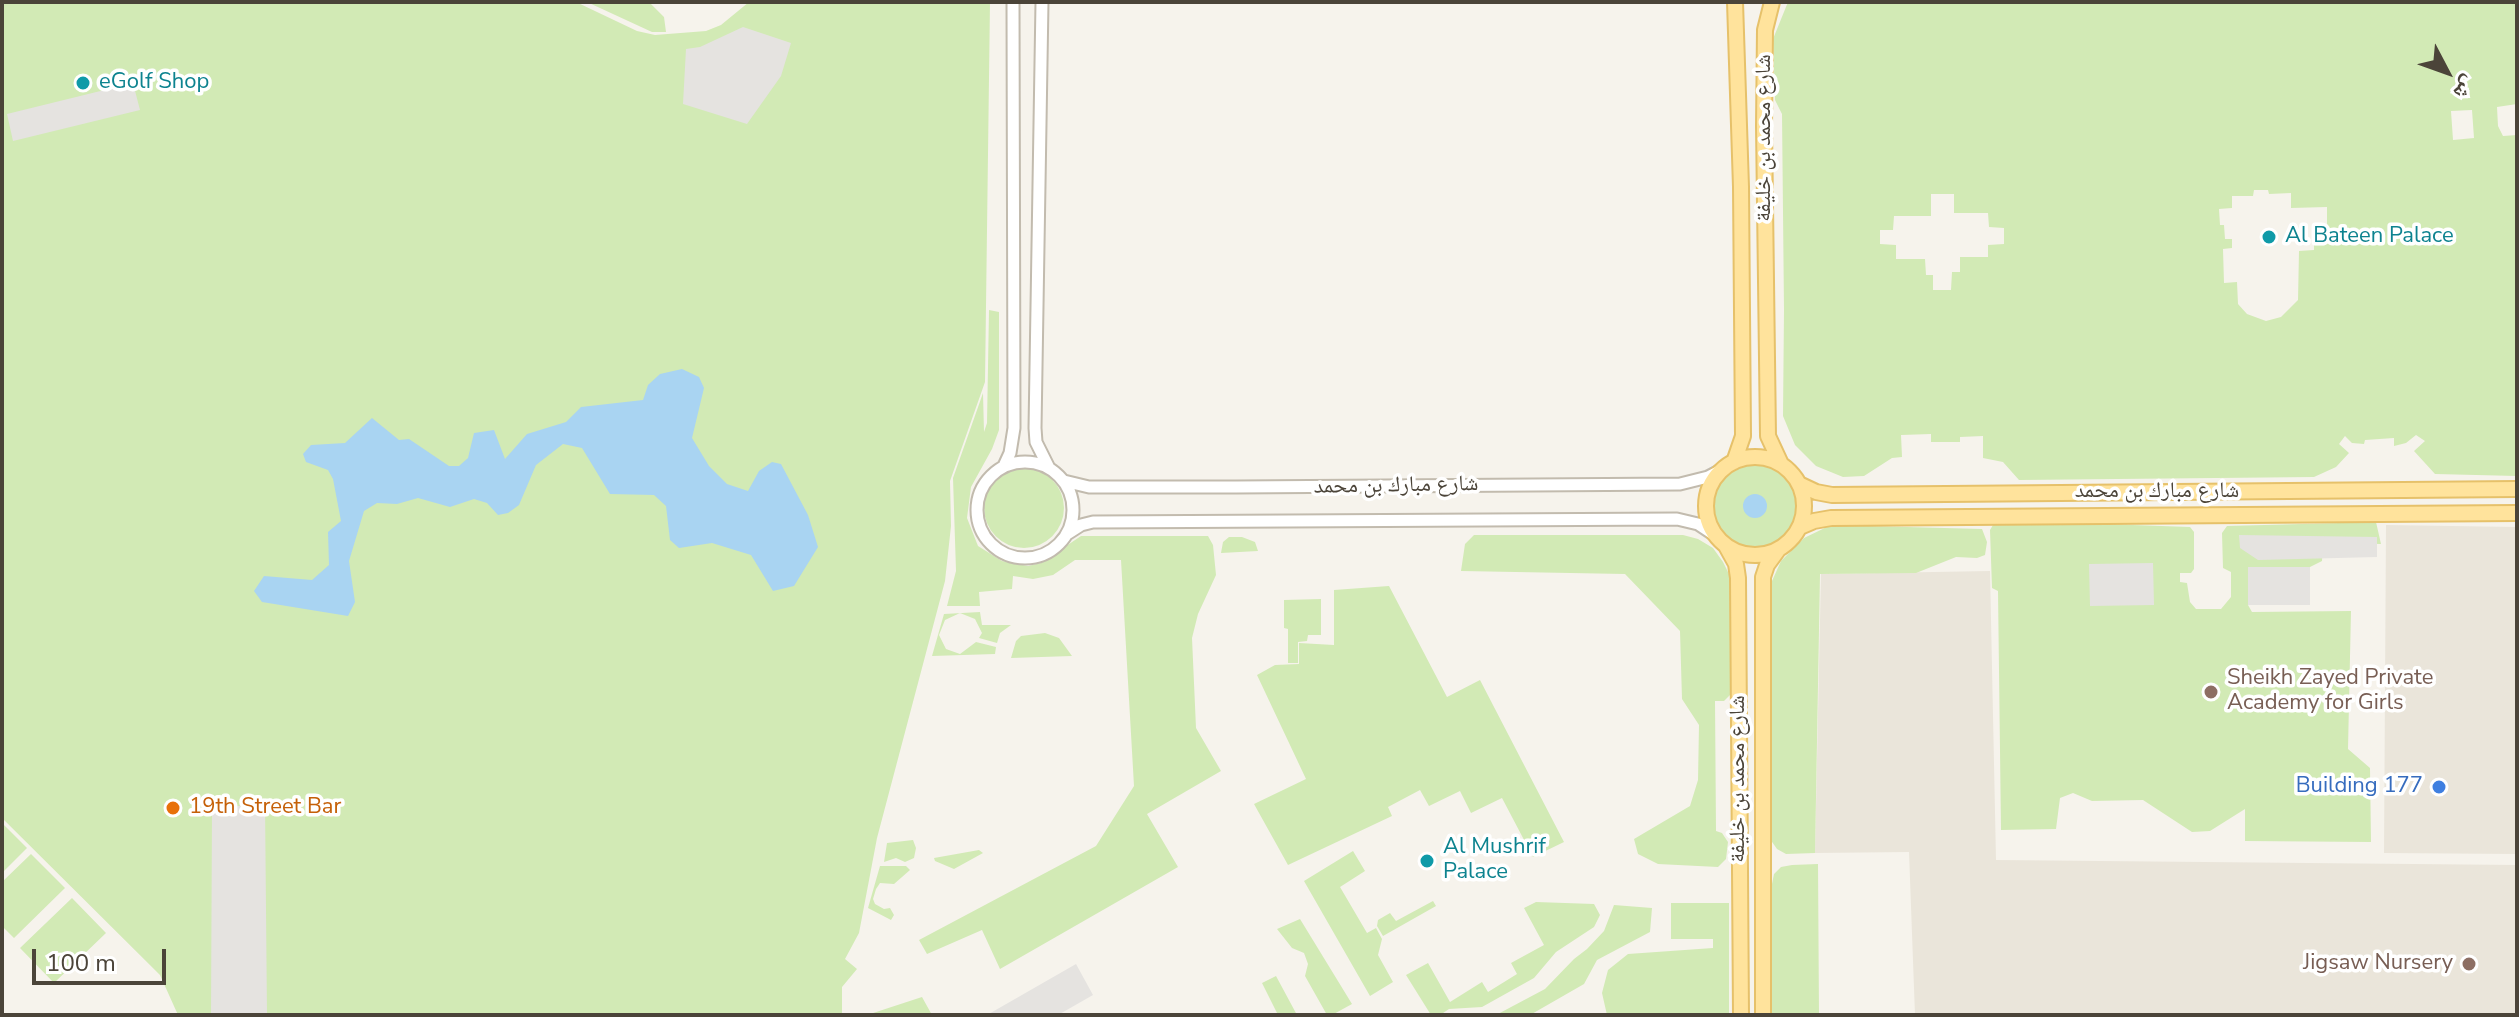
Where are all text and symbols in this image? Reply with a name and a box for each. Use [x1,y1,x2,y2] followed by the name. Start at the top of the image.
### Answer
[2407,32,2487,112] north arrow
[1752,54,1778,222] street label: شارع محمد بن خليفة
[2446,69,2484,106] text: ش
[99,70,209,96] place label: eGolf Shop
[74,74,92,92] marker: eGolf Shop
[2285,224,2454,250] place label: Al Bateen Palace
[2260,228,2278,246] marker: Al Bateen Palace
[1313,471,1479,501] street label: شارع مبارك بن محمد
[2075,479,2239,505] street label: شارع مبارك بن محمد
[2227,666,2433,718] place label: Sheikh Zayed Private Academy for Girls
[2202,683,2220,701] marker: Sheikh Zayed Private Academy for Girls
[1726,695,1752,863] street label: شارع محمد بن خليفة
[2296,774,2423,800] place label: Building 177
[2430,778,2448,796] marker: Building 177
[189,795,341,821] place label: 19th Street Bar
[164,799,182,817] marker: 19th Street Bar
[1443,835,1546,886] place label: Al Mushrif Palace
[1418,852,1436,870] marker: Al Mushrif Palace
[36,933,170,983] scale bar
[46,947,116,979] text: 100 m
[2303,951,2453,977] place label: Jigsaw Nursery
[2460,955,2478,973] marker: Jigsaw Nursery

